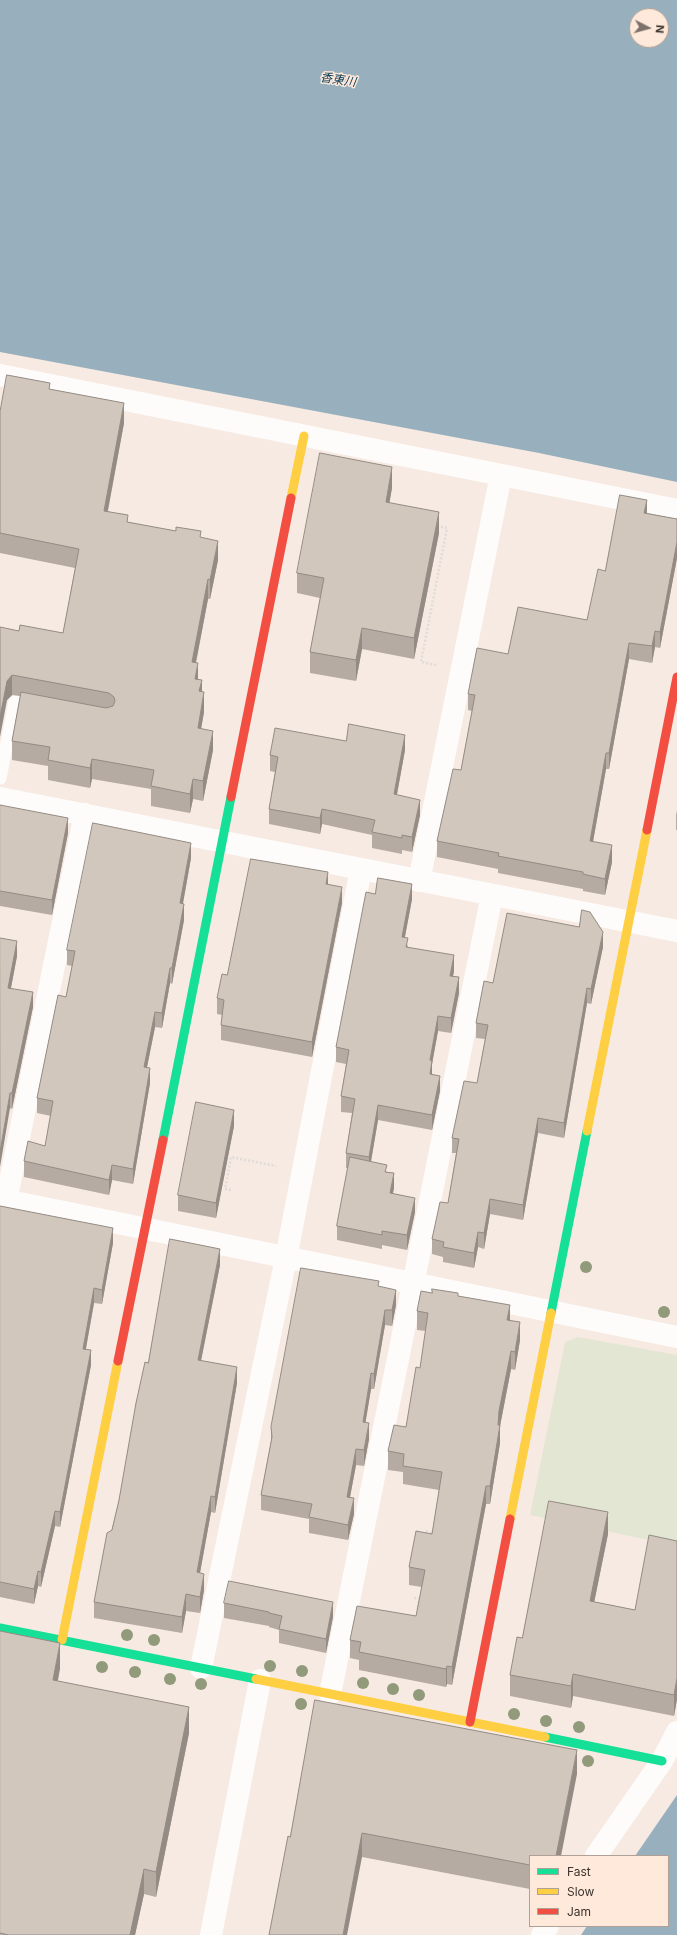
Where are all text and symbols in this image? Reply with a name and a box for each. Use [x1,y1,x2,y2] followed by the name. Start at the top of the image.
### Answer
[629,8,669,48] north arrow
[653,24,667,34] text: N
[319,70,357,90] water label: 香東川
[529,1855,669,1927] legend
[567,1864,591,1879] text: Fast
[567,1884,594,1899] text: Slow
[567,1904,591,1919] text: Jam

